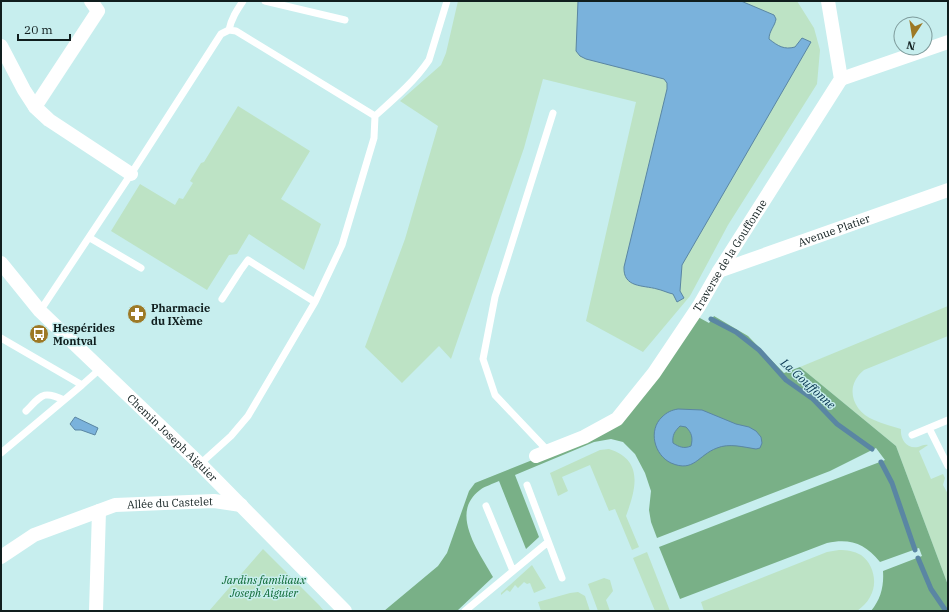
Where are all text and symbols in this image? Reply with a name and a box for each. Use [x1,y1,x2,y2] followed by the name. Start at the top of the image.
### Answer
[18,16,70,42] scale bar
[893,16,933,56] north arrow
[24,22,53,37] text: 20 m
[905,38,917,54] text: N
[690,197,770,315] street label: Traverse de la Gouffonne
[796,211,872,250] street label: Avenue Platier
[151,301,210,328] place label: Pharmacie du IXème
[126,303,148,325] pharmacy icon: Pharmacie du IXème
[53,321,115,348] place label: Hespérides Montval
[28,323,50,345] bus stop icon: Hespérides Montval
[777,354,839,413] water label: La Gouffonne
[124,391,220,485] street label: Chemin Joseph Aiguier
[127,494,213,512] street label: Allée du Castelet
[221,573,307,600] park label: Jardins familiaux Joseph Aiguier

